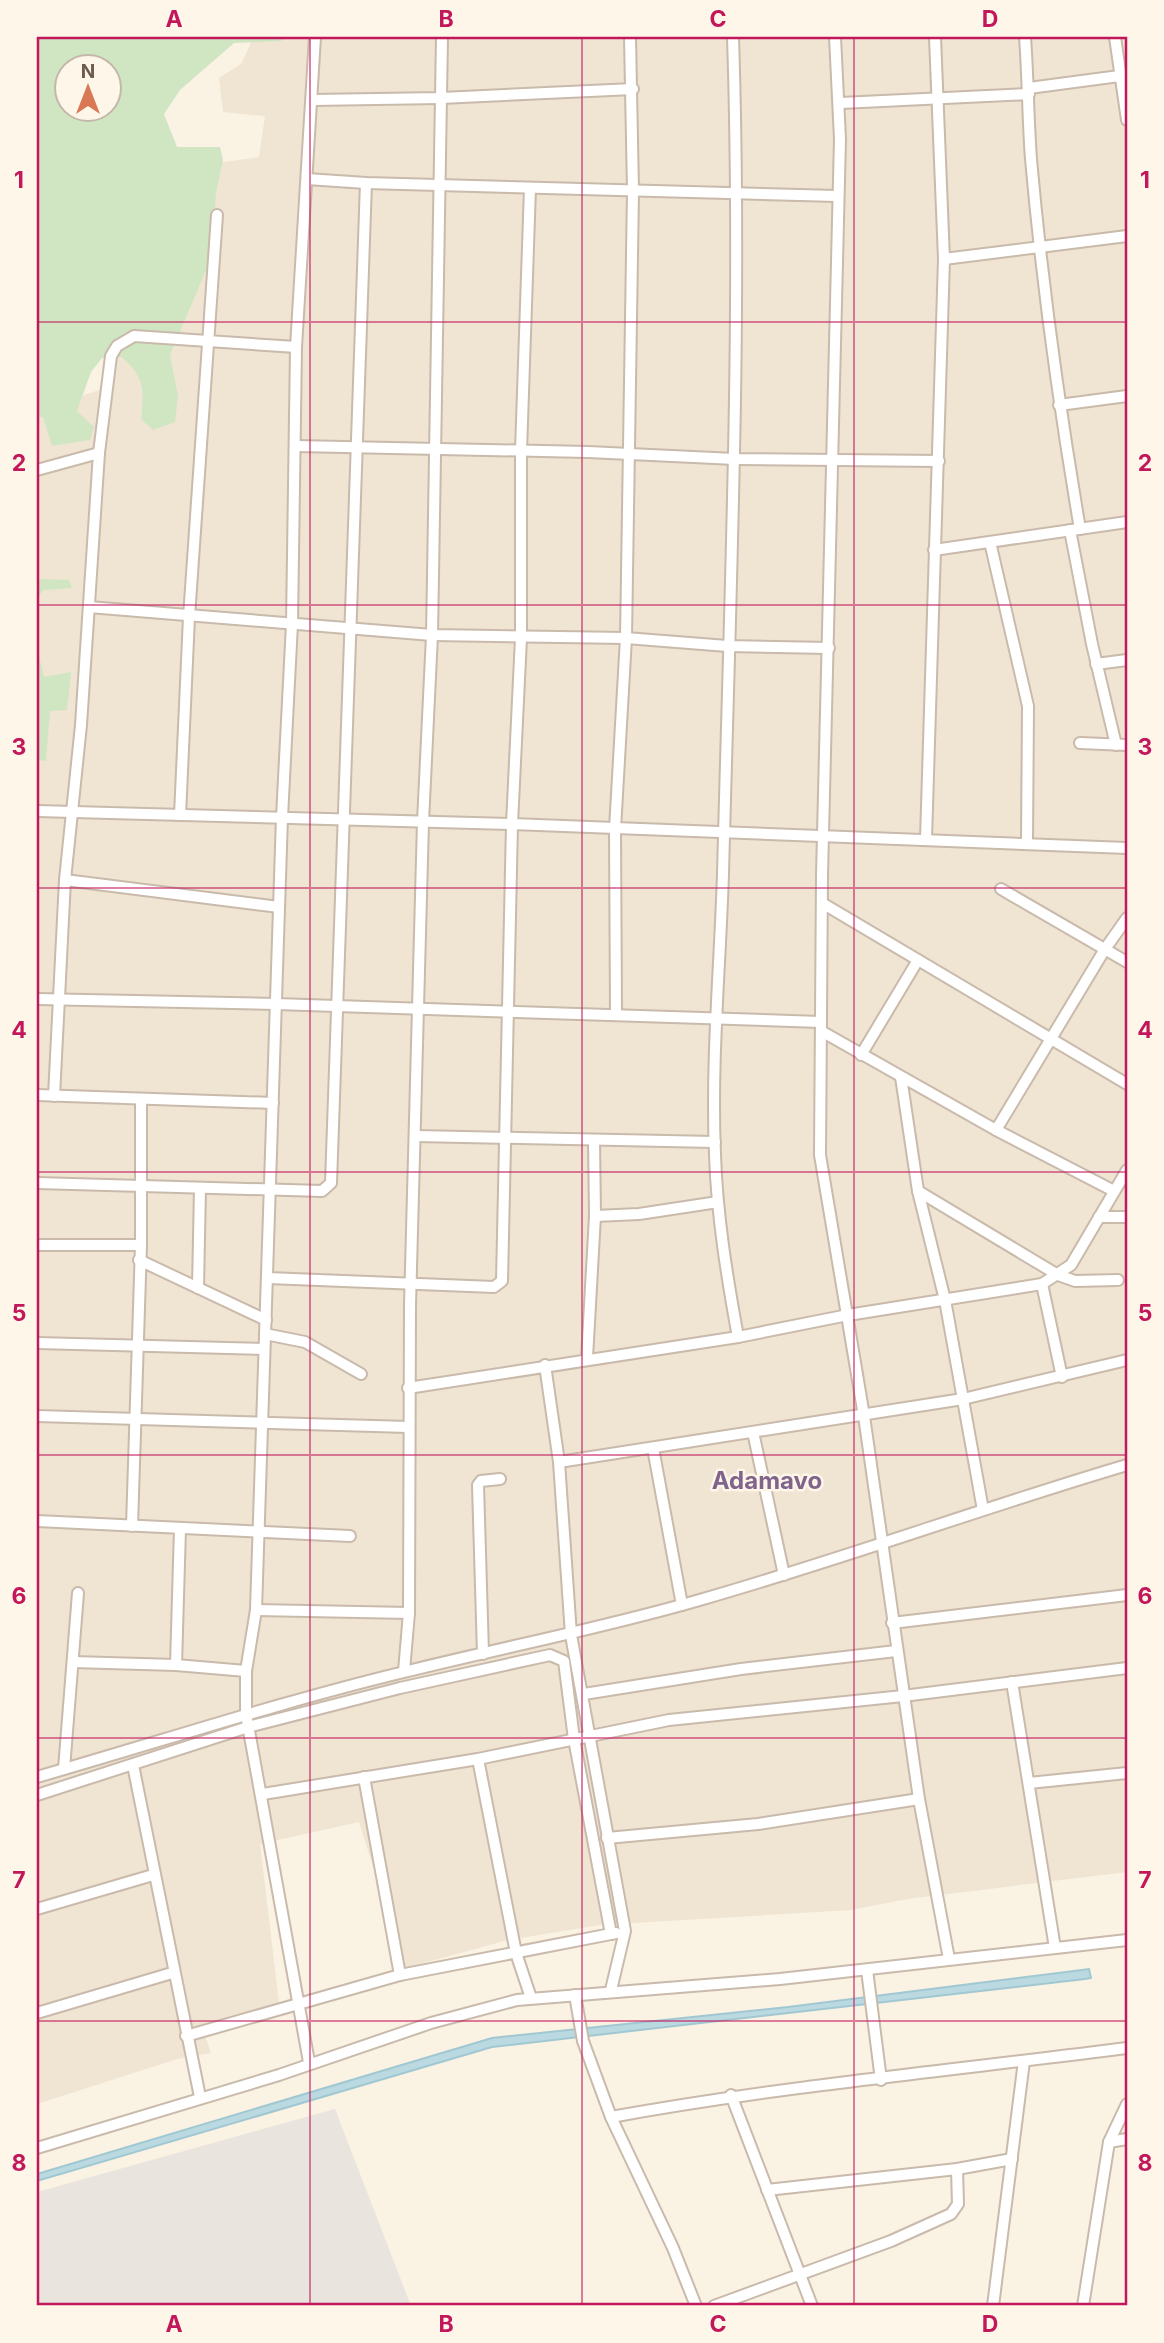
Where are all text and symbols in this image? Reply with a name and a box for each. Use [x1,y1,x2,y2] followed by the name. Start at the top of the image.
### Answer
[165,5,183,33] text: A
[438,5,454,33] text: B
[709,5,727,33] text: C
[982,5,998,33] text: D
[52,52,122,122] north arrow
[81,60,95,83] text: N
[14,166,24,194] text: 1
[1140,166,1150,194] text: 1
[12,449,26,477] text: 2
[1138,449,1152,477] text: 2
[12,733,26,761] text: 3
[1138,733,1152,761] text: 3
[11,1016,27,1044] text: 4
[1137,1016,1153,1044] text: 4
[12,1299,26,1327] text: 5
[1138,1299,1152,1327] text: 5
[712,1466,822,1495] district label: Adamavo
[12,1582,26,1610] text: 6
[1138,1582,1152,1610] text: 6
[12,1866,26,1894] text: 7
[1138,1866,1152,1894] text: 7
[12,2149,26,2177] text: 8
[1138,2149,1152,2177] text: 8
[165,2310,183,2338] text: A
[438,2310,454,2338] text: B
[709,2310,727,2338] text: C
[982,2310,998,2338] text: D

